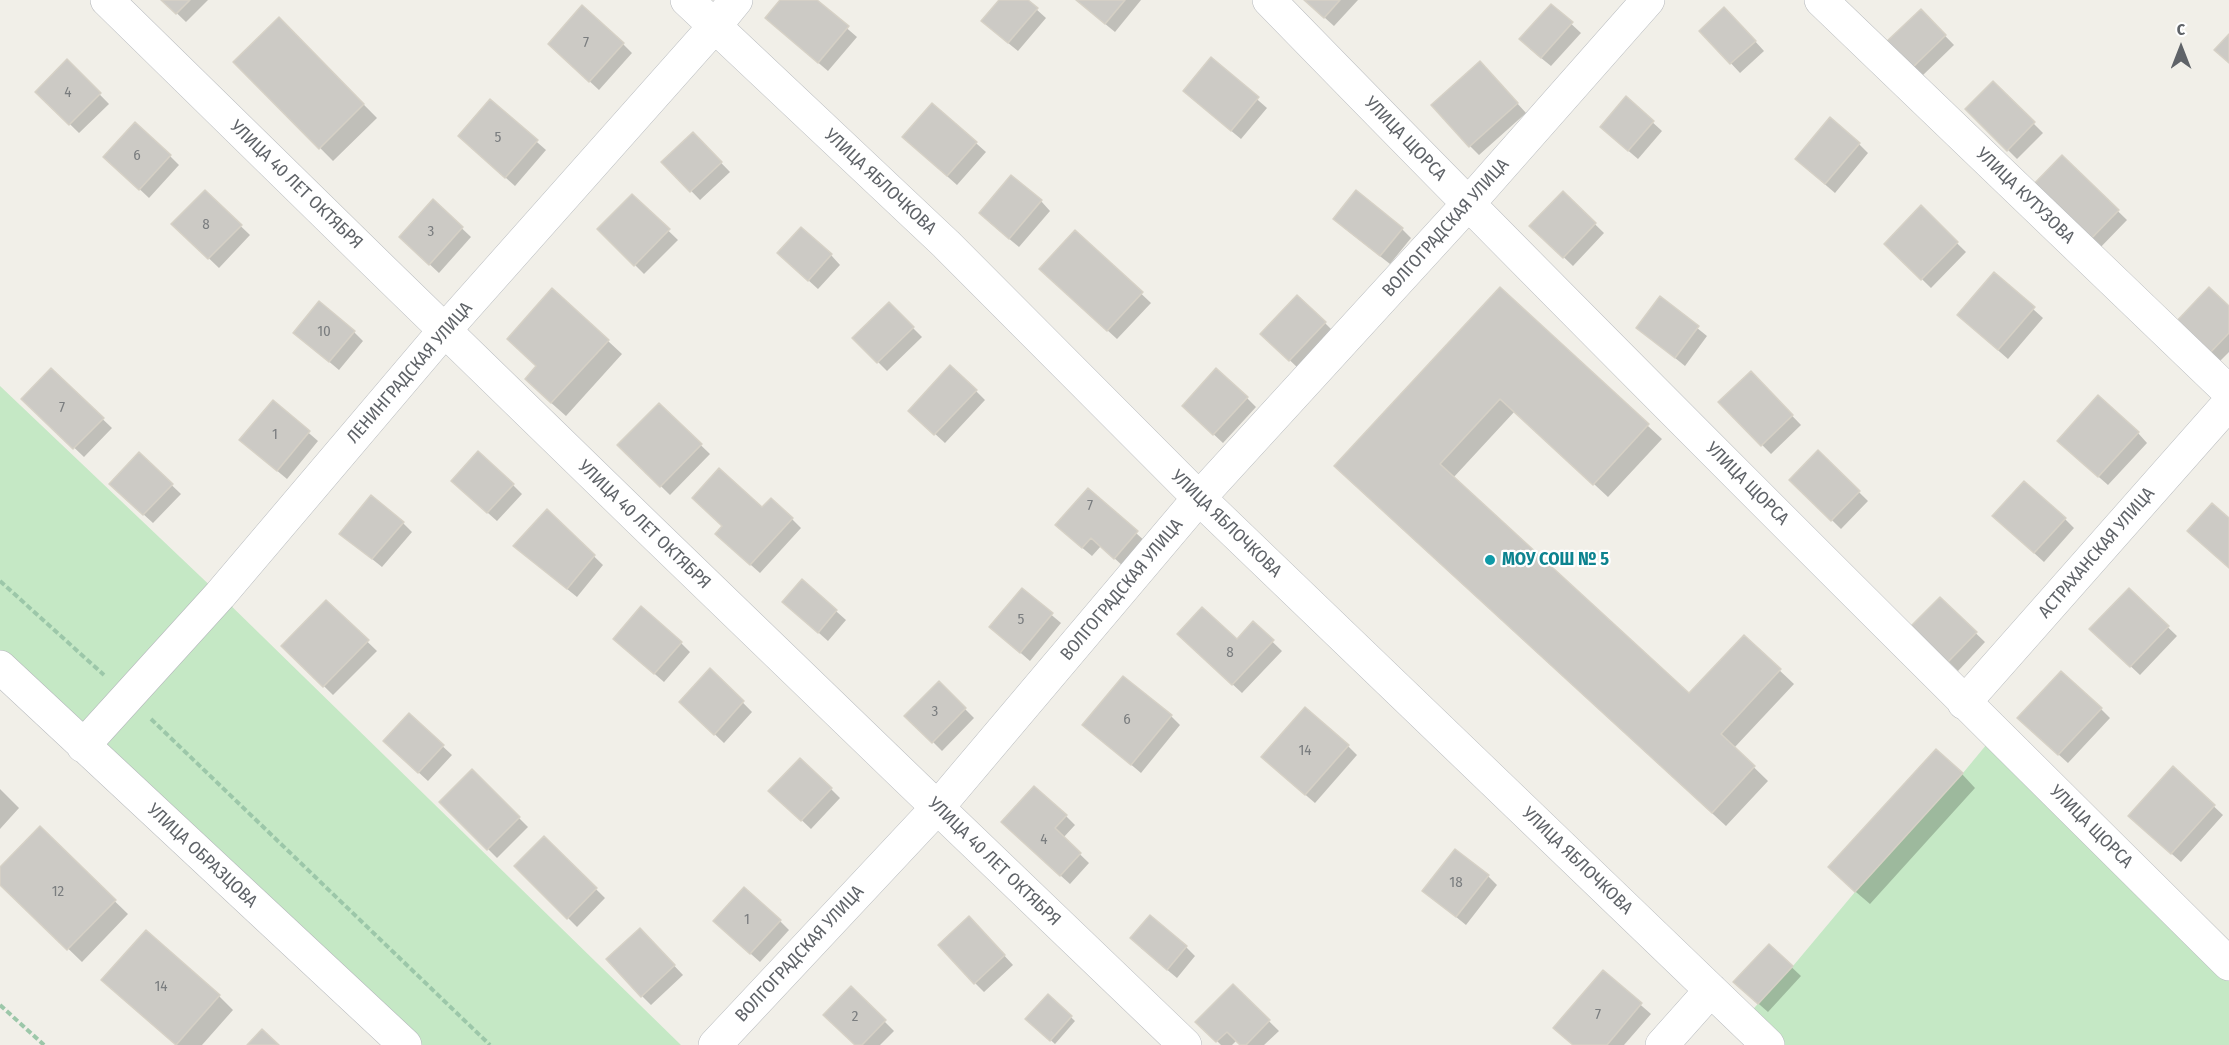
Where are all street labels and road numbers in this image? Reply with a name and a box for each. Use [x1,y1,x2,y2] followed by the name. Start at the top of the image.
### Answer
[1360,92,1450,186] street label: УЛИЦА ЩОРСА
[225,116,367,254] street label: УЛИЦА 40 ЛЕТ ОКТЯБРЯ
[820,125,940,239] street label: УЛИЦА ЯБЛОЧКОВА
[1971,144,2079,248] street label: УЛИЦА КУТУЗОВА
[1378,154,1514,302] street label: ВОЛГОГРАДСКАЯ УЛИЦА
[343,298,477,448] street label: ЛЕНИНГРАДСКАЯ УЛИЦА
[1701,438,1793,530] street label: УЛИЦА ЩОРСА
[573,456,715,594] street label: УЛИЦА 40 ЛЕТ ОКТЯБРЯ
[1166,466,1286,582] street label: УЛИЦА ЯБЛОЧКОВА
[2034,483,2160,623] street label: АСТРАХАНСКАЯ УЛИЦА
[1056,515,1188,665] street label: ВОЛГОГРАДСКАЯ УЛИЦА
[2045,781,2137,873] street label: УЛИЦА ЩОРСА
[923,793,1065,931] street label: УЛИЦА 40 ЛЕТ ОКТЯБРЯ
[142,799,262,913] street label: УЛИЦА ОБРАЗЦОВА
[1517,803,1637,919] street label: УЛИЦА ЯБЛОЧКОВА
[731,881,869,1027] street label: ВОЛГОГРАДСКАЯ УЛИЦА

